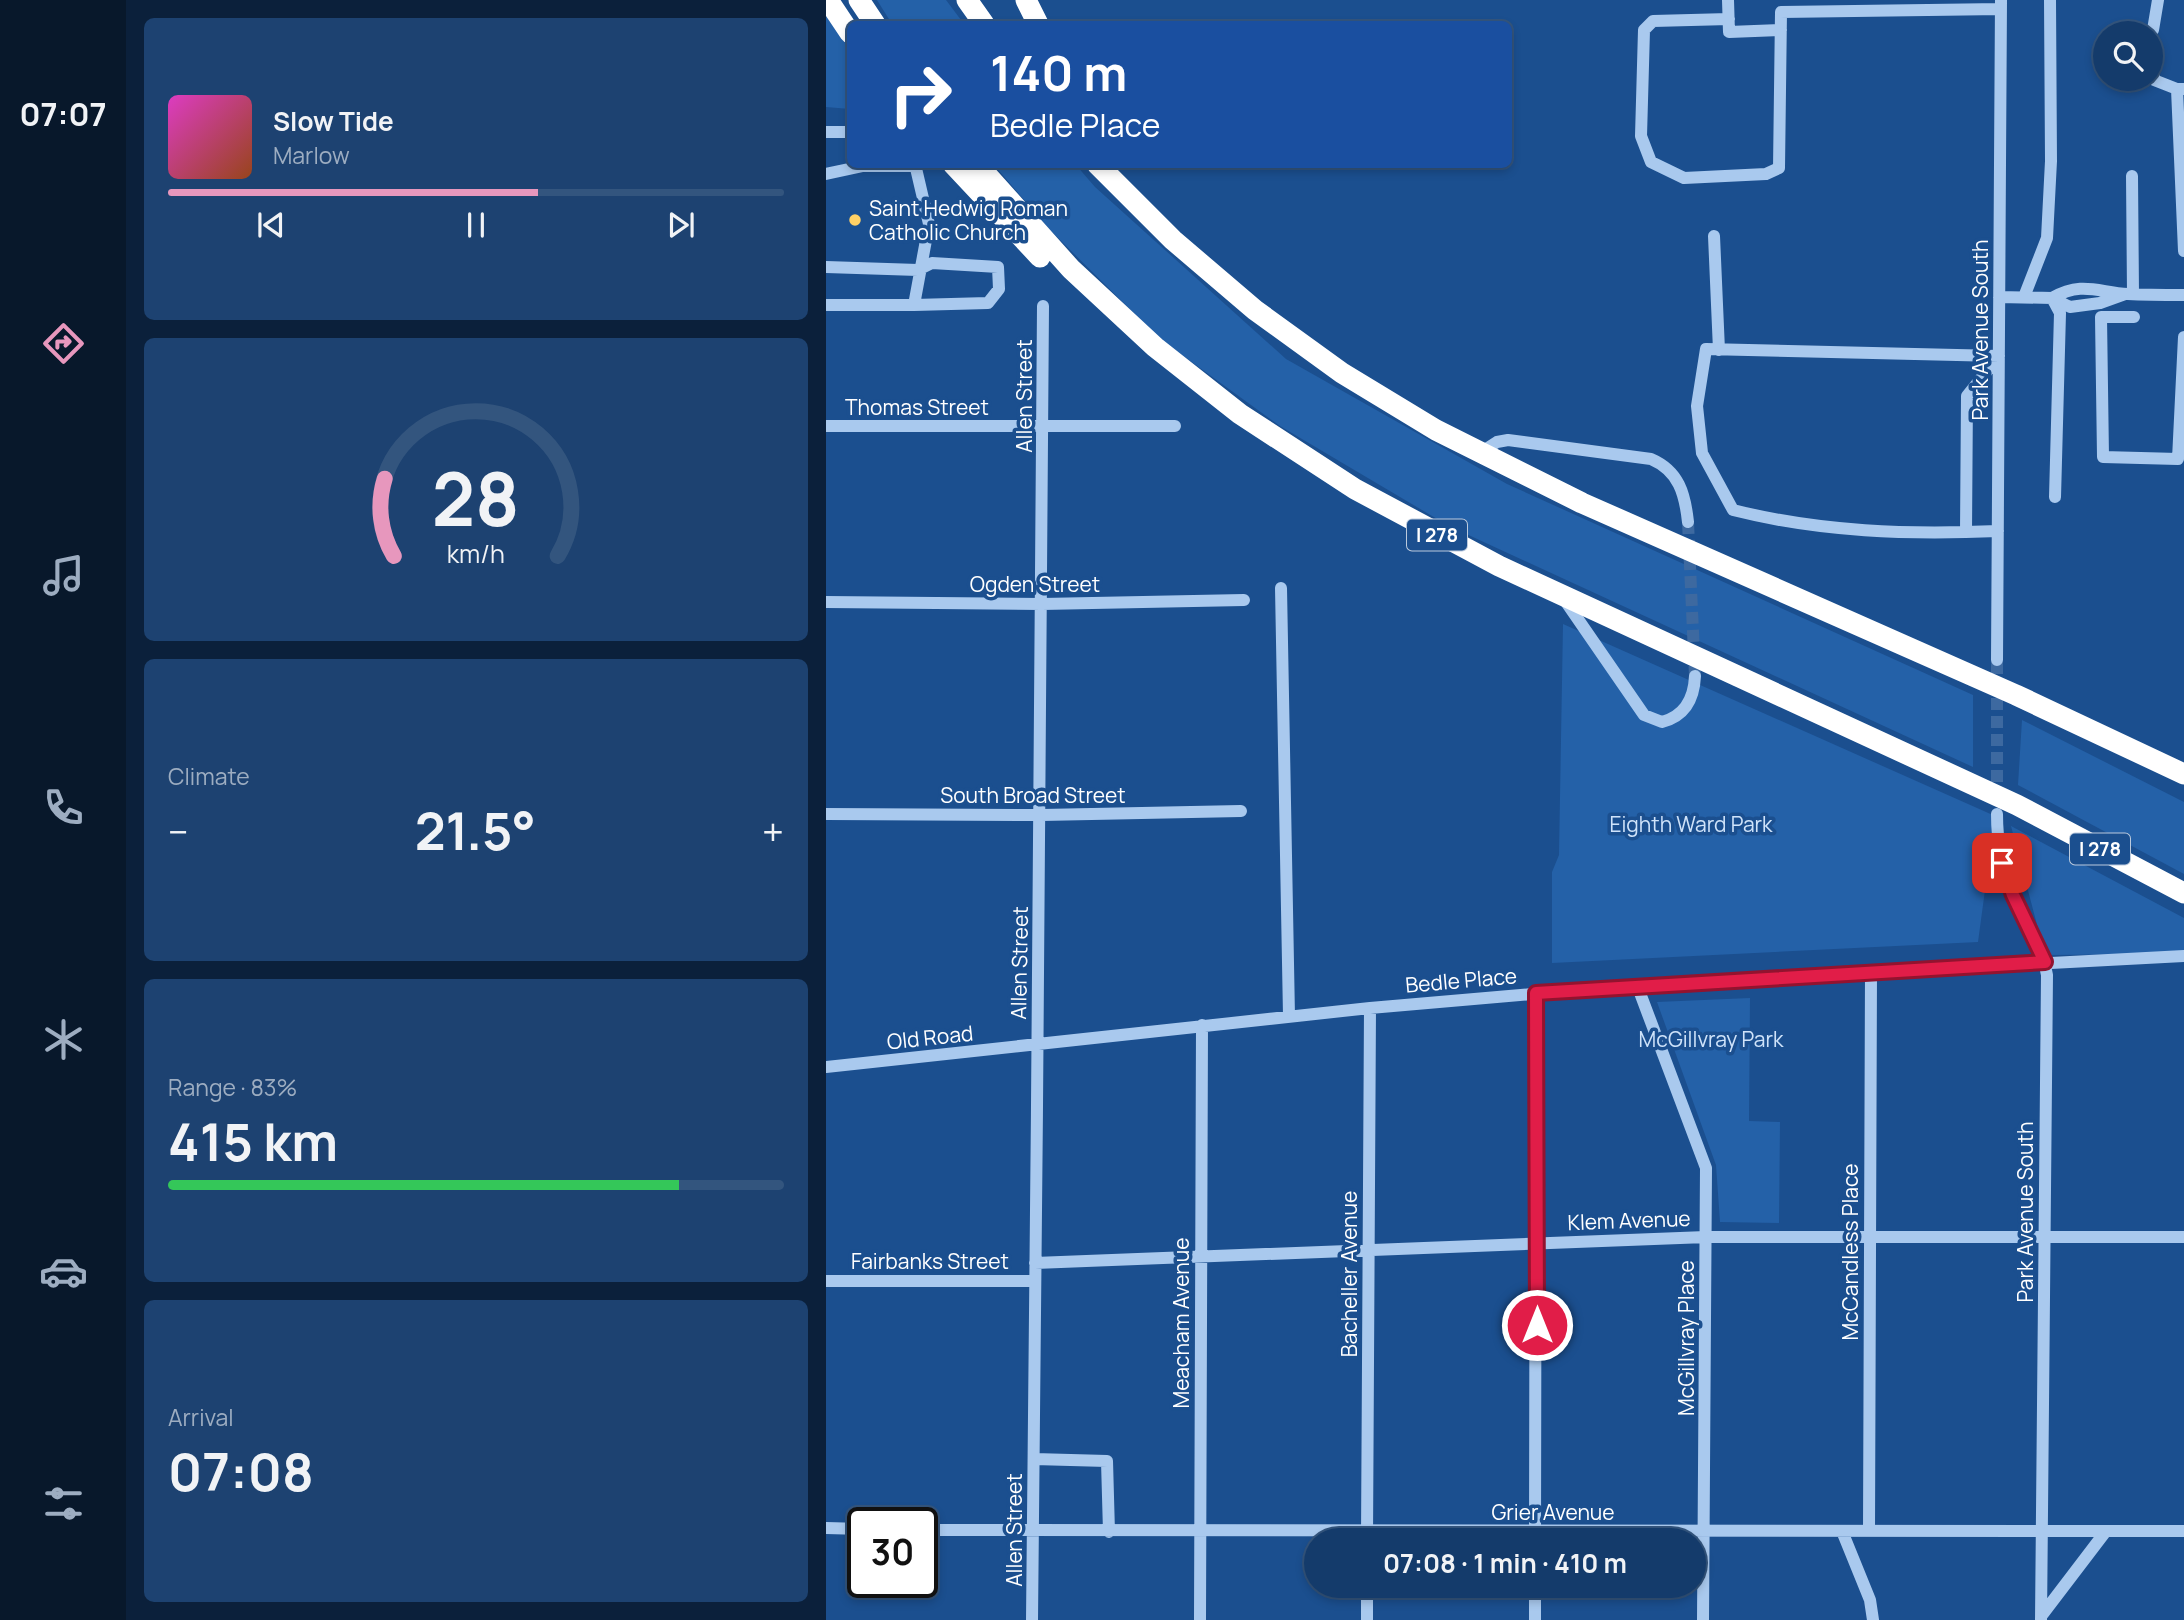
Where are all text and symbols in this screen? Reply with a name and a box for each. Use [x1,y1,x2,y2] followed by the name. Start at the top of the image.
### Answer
[2093,21,2163,91] map controls
[2093,21,2163,91] button: search
[990,39,1127,106] text: 140 m
[875,49,966,140] icon: right
[19,92,107,136] text: 07:07
[273,103,394,139] text: Slow Tide
[990,103,1160,147] text: Bedle Place
[273,139,350,171] text: Marlow
[869,194,1068,246] place label: Saint Hedwig Roman Catholic Church
[252,206,290,244] icon: previous
[457,206,495,244] icon: pause
[662,206,700,244] icon: next
[847,212,863,228] marker: Saint Hedwig Roman Catholic Church
[1966,240,1994,420] street label: Park Avenue South
[39,319,88,368] icon: directions
[1010,339,1038,453] street label: Allen Street
[845,393,989,421] street label: Thomas Street
[432,448,520,548] text: 28
[1407,520,1467,550] road number: I 278
[447,535,505,570] text: km/h
[39,551,88,600] icon: music
[970,570,1100,598] street label: Ogden Street
[168,760,250,792] text: Climate
[940,781,1126,809] street label: South Broad Street
[39,783,88,832] icon: phone
[415,795,536,866] text: 21.5°
[168,805,189,857] text: −
[762,805,784,857] text: +
[1609,810,1773,838] park label: Eighth Ward Park
[1972,833,2032,893] pin
[2070,834,2130,864] road number: I 278
[1983,844,2021,882] icon: arrive
[1004,906,1034,1020] street label: Allen Street
[1404,961,1518,999] street label: Bedle Place
[39,1015,88,1064] icon: climate
[886,1019,974,1055] street label: Old Road
[1639,1025,1784,1053] park label: McGillvray Park
[168,1071,297,1103] text: Range · 83%
[168,1106,338,1177] text: 415 km
[2011,1122,2039,1302] street label: Park Avenue South
[1836,1163,1864,1341] street label: McCandless Place
[1335,1191,1363,1357] street label: Bacheller Avenue
[1567,1204,1691,1236] street label: Klem Avenue
[1167,1237,1195,1409] street label: Meacham Avenue
[39,1247,88,1296] icon: car
[851,1247,1009,1275] street label: Fairbanks Street
[1672,1260,1700,1416] street label: McGillvray Place
[1500,1288,1574,1362] position arrow
[168,1401,234,1433] text: Arrival
[168,1436,314,1507] text: 07:08
[1000,1473,1028,1587] street label: Allen Street
[39,1479,88,1528] icon: filters
[1491,1498,1615,1526] street label: Grier Avenue
[847,1507,938,1598] speed limit sign: 30
[1383,1545,1627,1581] text: 07:08 · 1 min · 410 m

